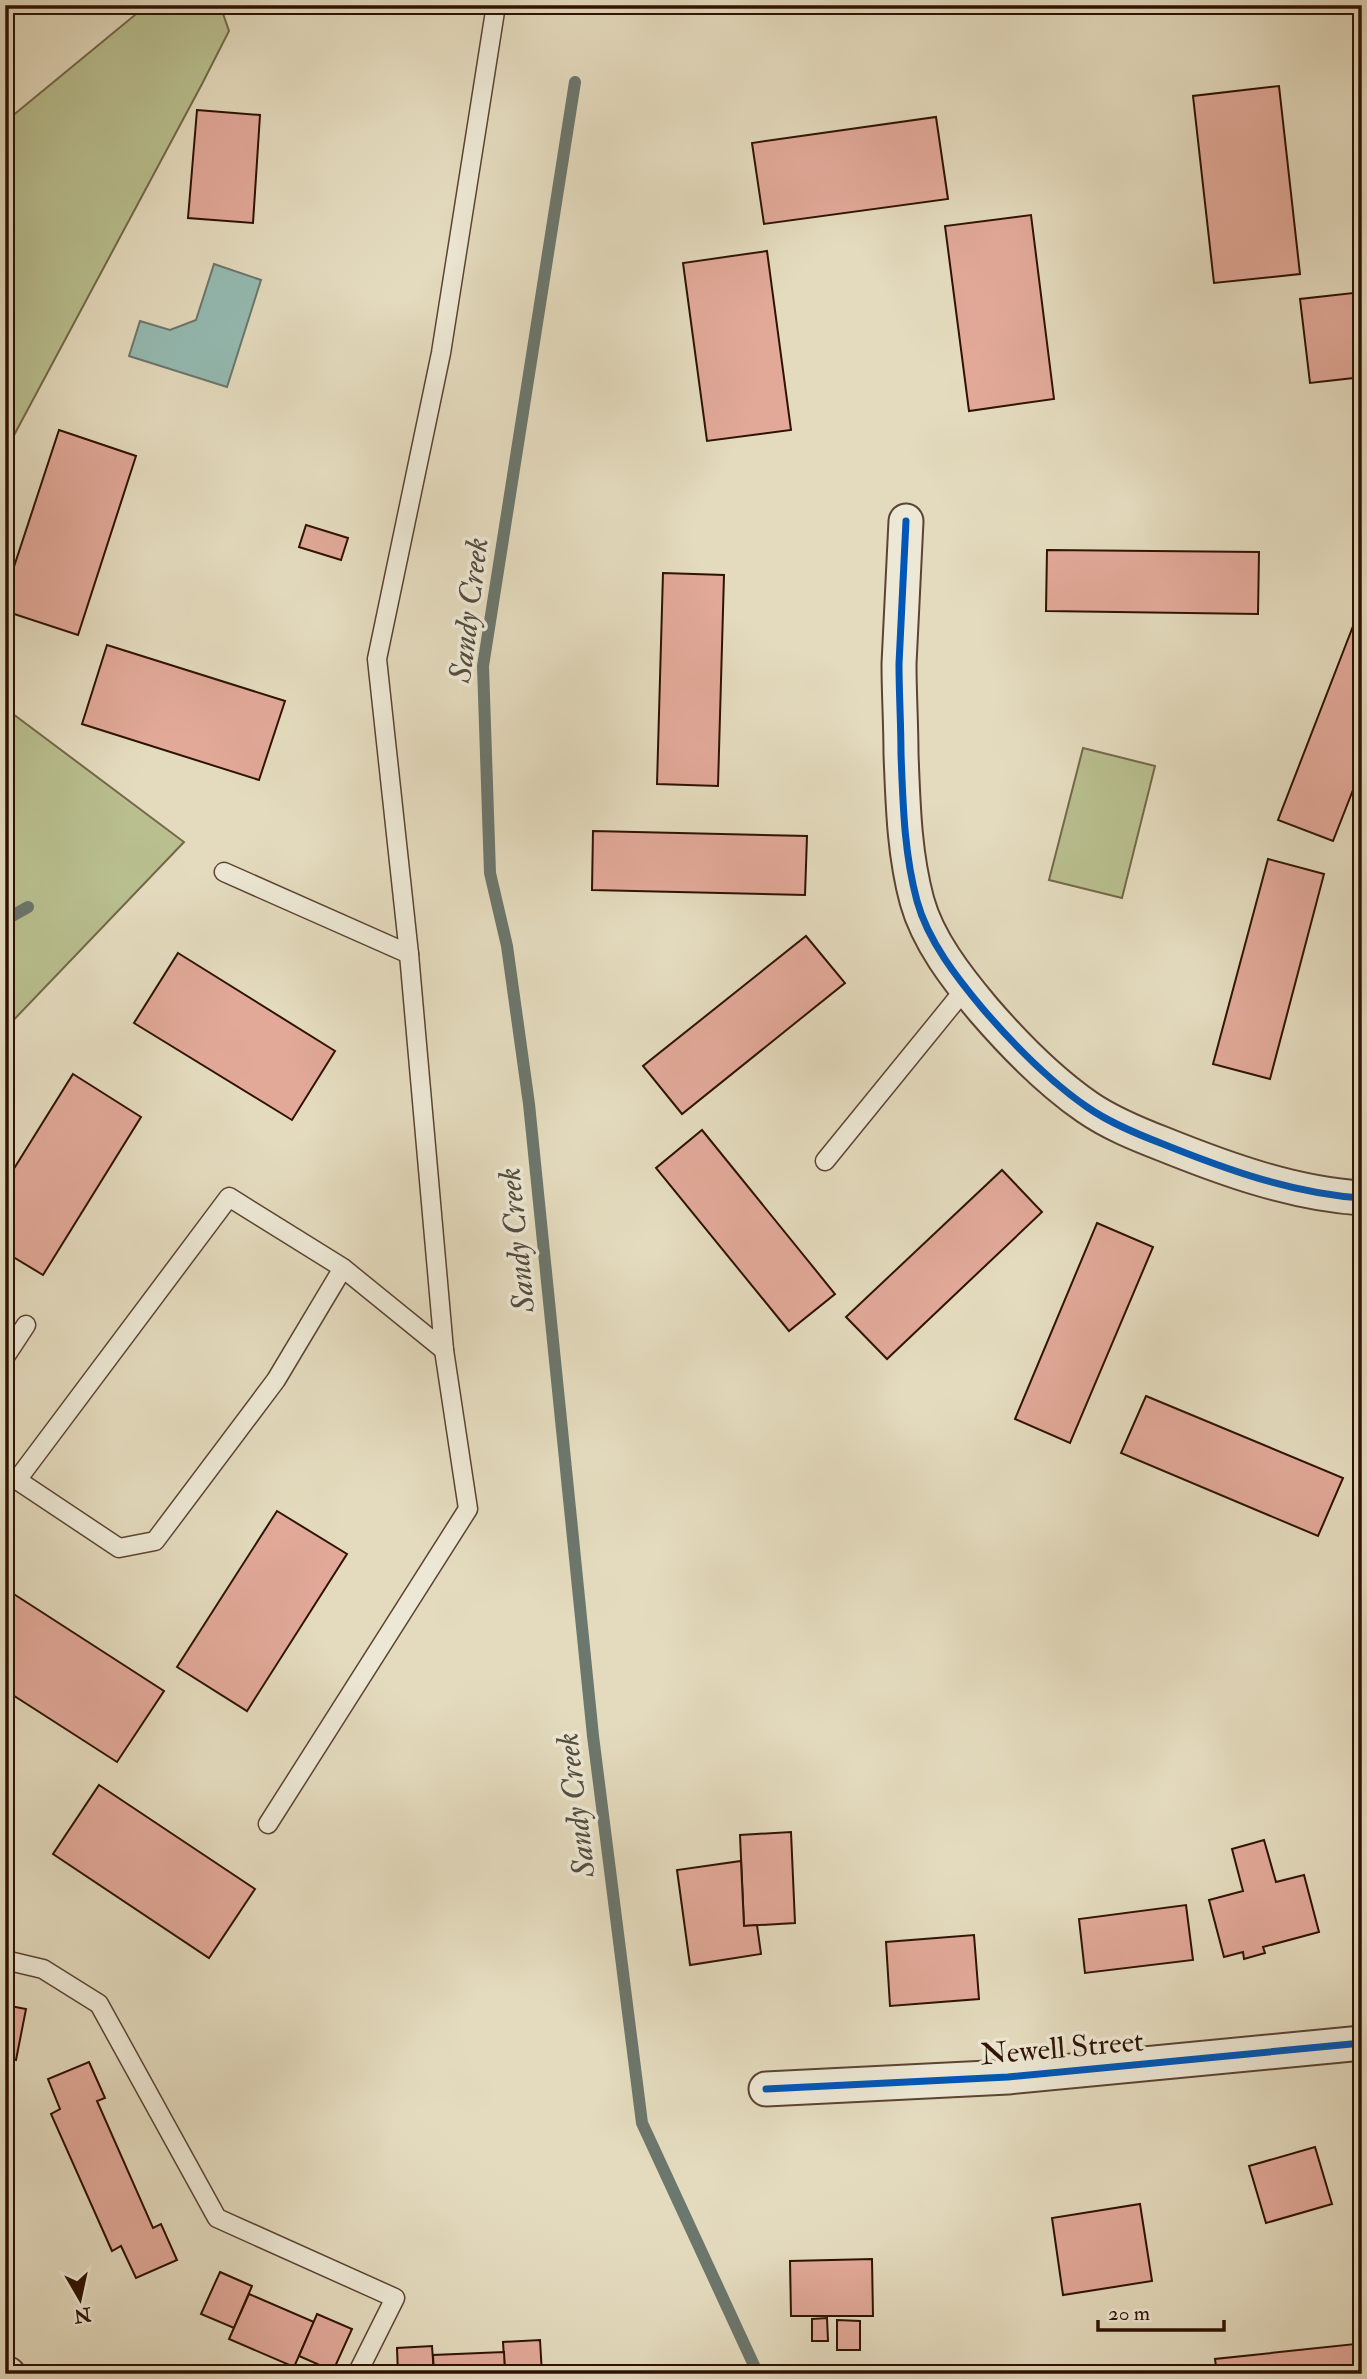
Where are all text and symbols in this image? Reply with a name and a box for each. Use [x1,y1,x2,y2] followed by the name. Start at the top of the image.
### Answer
[440,535,498,686] water label: Sandy Creek
[490,1166,545,1315] water label: Sandy Creek
[547,1730,605,1881] water label: Sandy Creek
[979,2022,1145,2074] street label: Newell Street
[46,2264,116,2334] north arrow
[1098,2288,1224,2332] scale bar
[1108,2300,1150,2327] text: 20 m
[71,2301,94,2328] text: N

